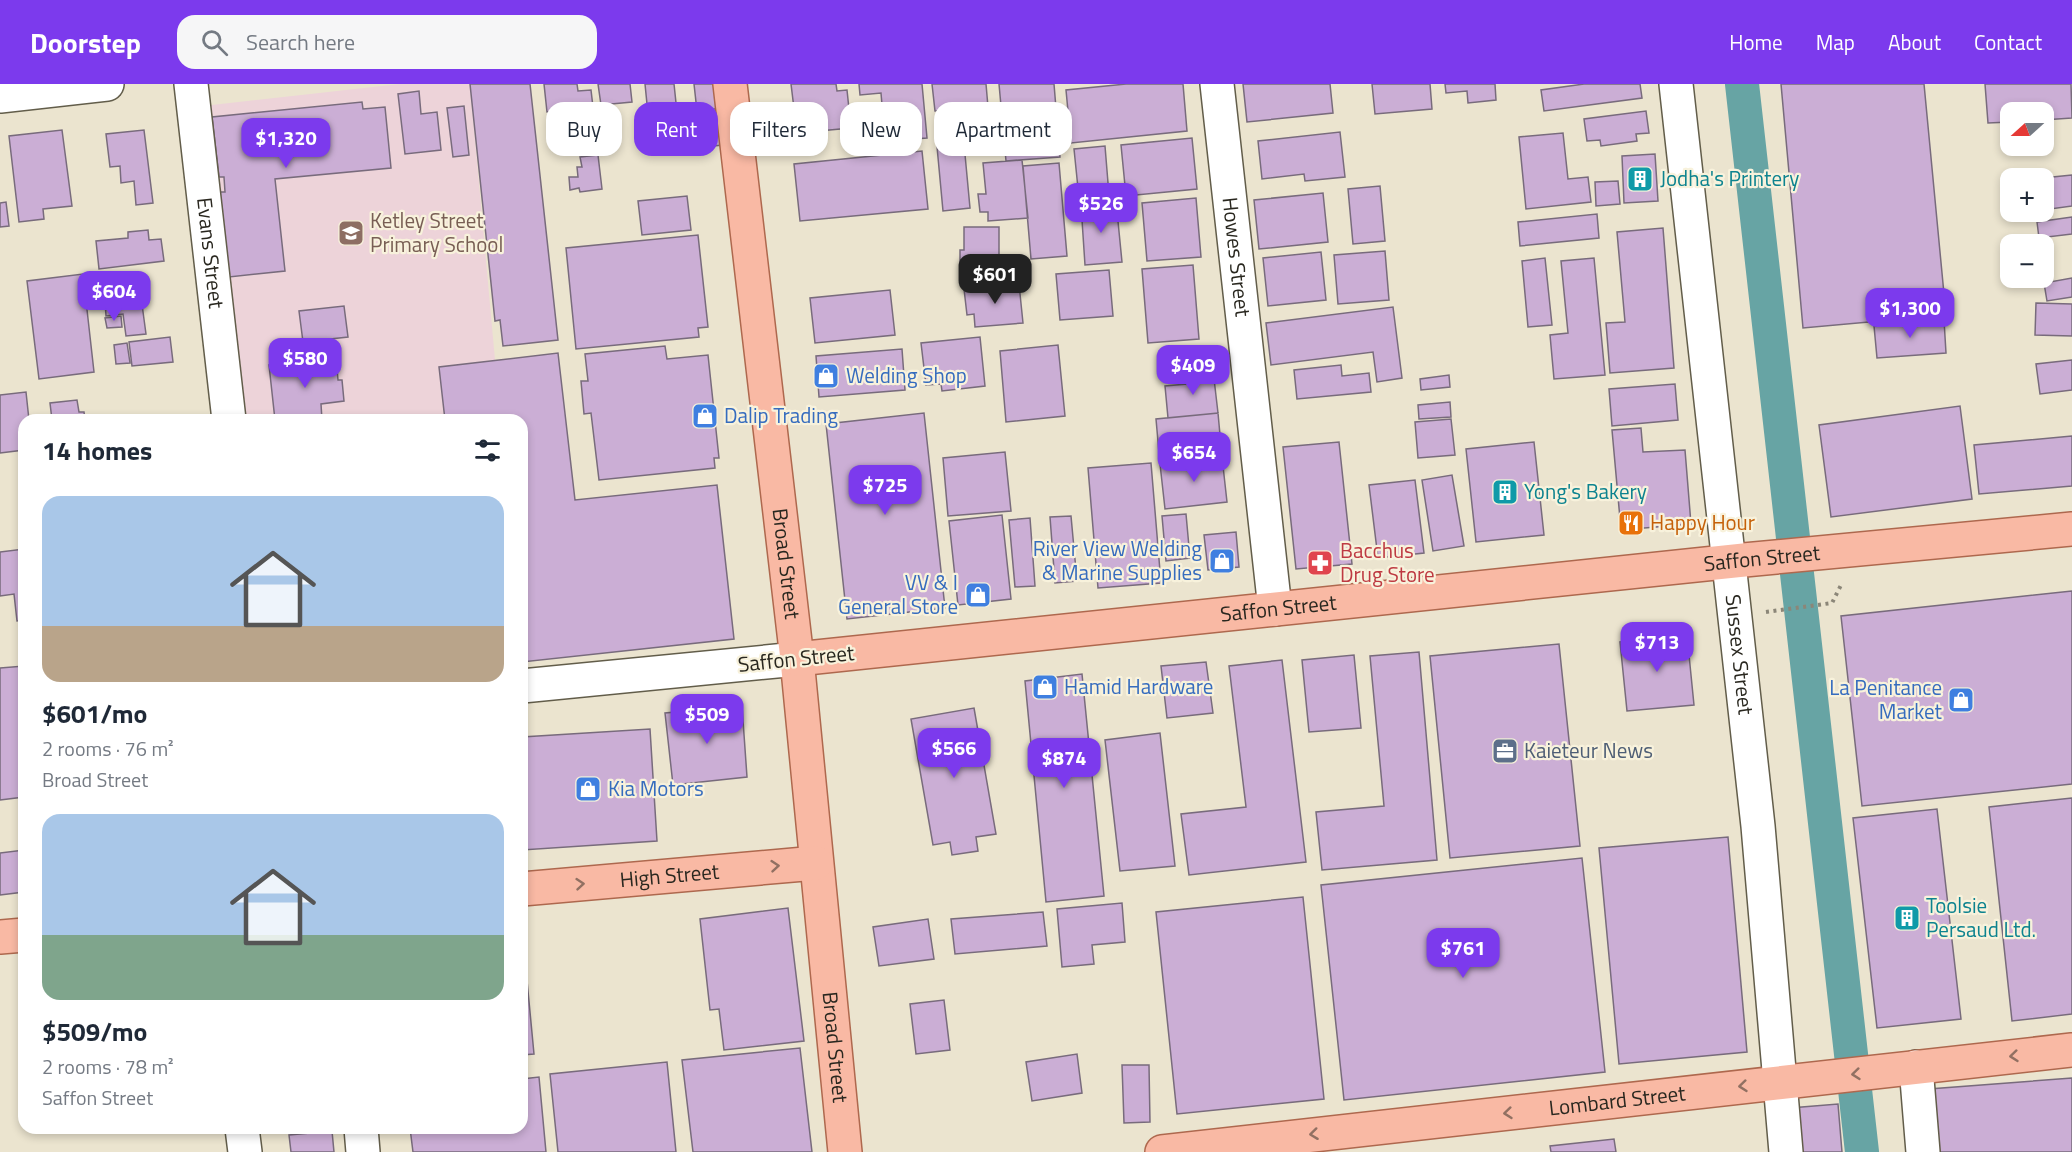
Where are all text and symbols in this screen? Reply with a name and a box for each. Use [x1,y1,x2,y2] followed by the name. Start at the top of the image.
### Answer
[177,15,597,69] search box
[30,21,141,64] text: Doorstep
[246,25,355,59] text: Search here
[198,26,231,59] icon: search
[1729,26,1783,58] text: Home
[1816,26,1855,58] text: Map
[1888,26,1941,58] text: About
[1974,26,2042,58] text: Contact
[546,102,622,156] chip: Buy
[634,102,718,156] chip: Rent
[730,102,828,156] chip: Filters
[840,102,922,156] chip: New
[934,102,1072,156] chip: Apartment
[2000,102,2054,156] north arrow
[2000,102,2054,288] map controls
[237,118,335,169] pin: $1,320
[255,122,317,153] text: $1,320
[1660,162,1799,194] place label: Jodha's Printery
[1625,164,1655,194] building icon: Jodha's Printery
[2000,168,2054,222] button: +
[1065,183,1137,234] pin: $526
[1079,187,1123,218] text: $526
[1215,195,1260,319] street label: Howes Street
[189,196,233,311] street label: Evans Street
[370,204,503,260] place label: Ketley Street Primary School
[336,218,366,248] school or university icon: Ketley Street Primary School
[2000,234,2054,288] button: −
[959,254,1031,305] pin: $601
[973,258,1017,289] text: $601
[78,271,150,322] pin: $604
[92,275,136,306] text: $604
[1861,288,1959,339] pin: $1,300
[1879,292,1941,323] text: $1,300
[269,338,341,389] pin: $580
[283,342,327,373] text: $580
[1157,345,1229,396] pin: $409
[1171,349,1215,380] text: $409
[846,359,967,391] place label: Welding Shop
[811,361,841,391] shop icon: Welding Shop
[724,399,838,431] place label: Dalip Trading
[690,401,720,431] shop icon: Dalip Trading
[42,431,152,470] text: 14 homes
[1158,432,1230,483] pin: $654
[471,434,504,467] icon: filters
[1172,436,1216,467] text: $654
[849,465,921,516] pin: $725
[863,469,907,500] text: $725
[1524,475,1647,507] place label: Yong's Bakery
[1490,477,1520,507] building icon: Yong's Bakery
[765,506,809,622] street label: Broad Street
[1650,506,1755,538] place label: Happy Hour
[1616,508,1646,538] restaurant icon: Happy Hour
[1033,532,1202,588] place label: River View Welding & Marine Supplies
[1340,534,1435,590] place label: Bacchus Drug Store
[219,535,327,643] icon: home
[1702,536,1822,579] street label: Saffon Street
[1207,546,1237,576] shop icon: River View Welding & Marine Supplies
[1305,548,1335,578] pharmacy icon: Bacchus Drug Store
[838,566,958,622] place label: VV & I General Store
[963,580,993,610] shop icon: VV & I General Store
[1219,586,1339,630] street label: Saffon Street
[1718,593,1763,717] street label: Sussex Street
[1621,622,1693,673] pin: $713
[1635,626,1679,657] text: $713
[736,636,856,680] street label: Saffon Street
[1064,670,1213,702] place label: Hamid Hardware
[1829,671,1943,727] place label: La Penitance Market
[1030,672,1060,702] shop icon: Hamid Hardware
[1946,685,1976,715] shop icon: La Penitance Market
[42,694,147,733] text: $601/mo
[671,694,743,745] pin: $509
[685,698,729,729] text: $509
[918,728,990,779] pin: $566
[932,732,976,763] text: $566
[42,733,174,764] text: 2 rooms · 76 m²
[1524,734,1653,766] place label: Kaieteur News
[1490,736,1520,766] office icon: Kaieteur News
[1028,738,1100,789] pin: $874
[1042,742,1086,773] text: $874
[42,764,148,795] text: Broad Street
[608,772,704,804] place label: Kia Motors
[573,774,603,804] shop icon: Kia Motors
[219,853,327,961] icon: home
[618,855,721,895] street label: High Street
[770,860,779,873] one-way arrow
[576,878,585,891] one-way arrow
[1926,889,2036,945] place label: Toolsie Persaud Ltd.
[1892,903,1922,933] building icon: Toolsie Persaud Ltd.
[1427,928,1499,979] pin: $761
[1441,932,1485,963] text: $761
[814,990,857,1105] street label: Broad Street
[42,1012,147,1051] text: $509/mo
[2009,1049,2018,1062] one-way arrow
[42,1051,174,1082] text: 2 rooms · 78 m²
[1851,1067,1860,1079] one-way arrow
[1547,1076,1688,1124] street label: Lombard Street
[1739,1079,1748,1092] one-way arrow
[42,1082,153,1113] text: Saffon Street
[1503,1106,1512,1118] one-way arrow
[1309,1127,1318,1140] one-way arrow

